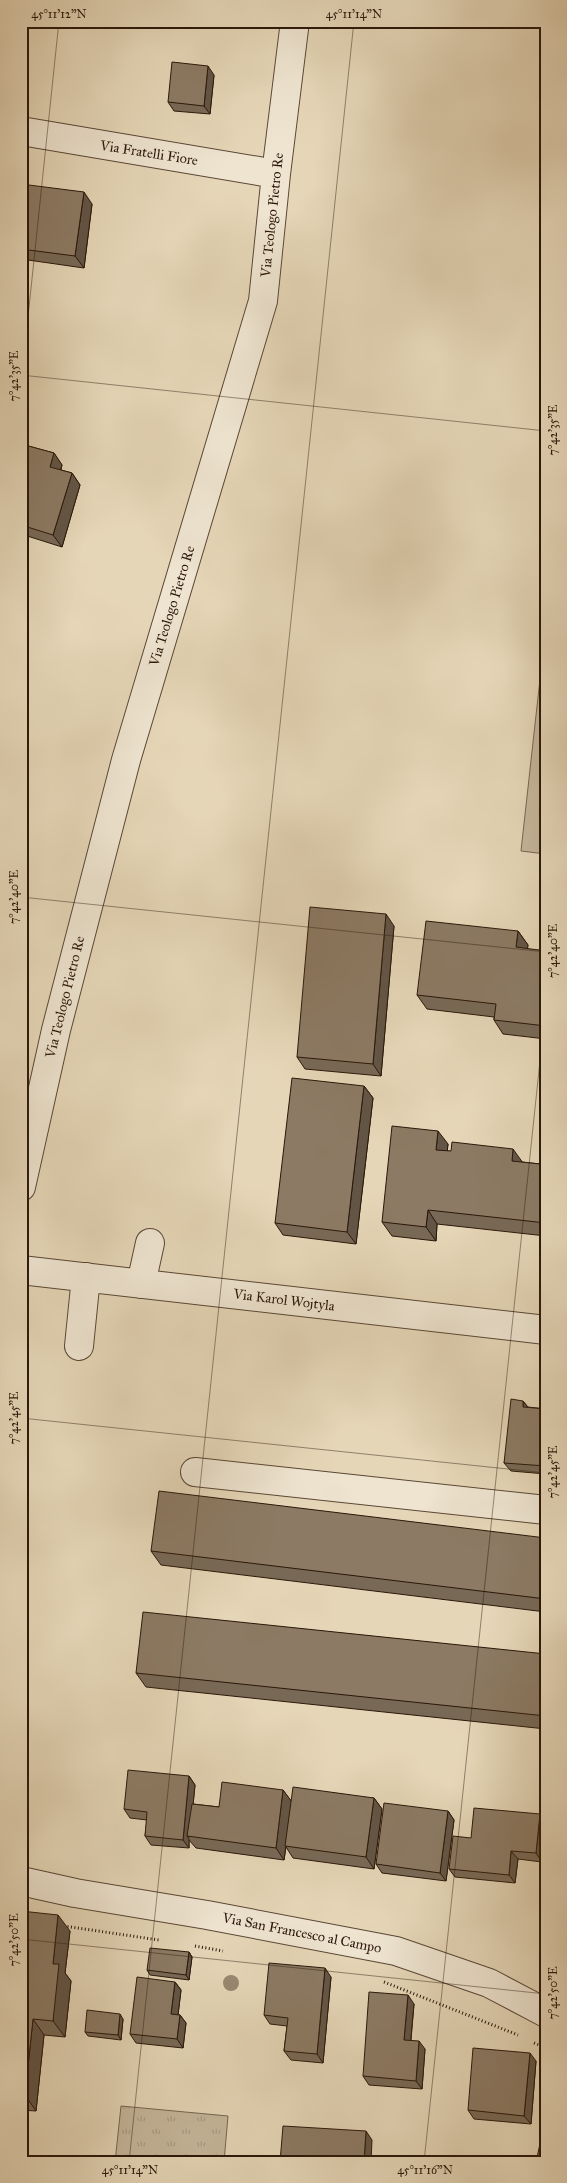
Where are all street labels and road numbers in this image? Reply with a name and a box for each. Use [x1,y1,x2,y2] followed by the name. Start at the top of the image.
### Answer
[98,137,199,169] street label: Via Fratelli Fiore
[257,152,287,279] street label: Via Teologo Pietro Re
[145,544,198,669] street label: Via Teologo Pietro Re
[41,934,88,1061] street label: Via Teologo Pietro Re
[231,1285,336,1315] street label: Via Karol Wojtyla
[220,1909,383,1957] street label: Via San Francesco al Campo

